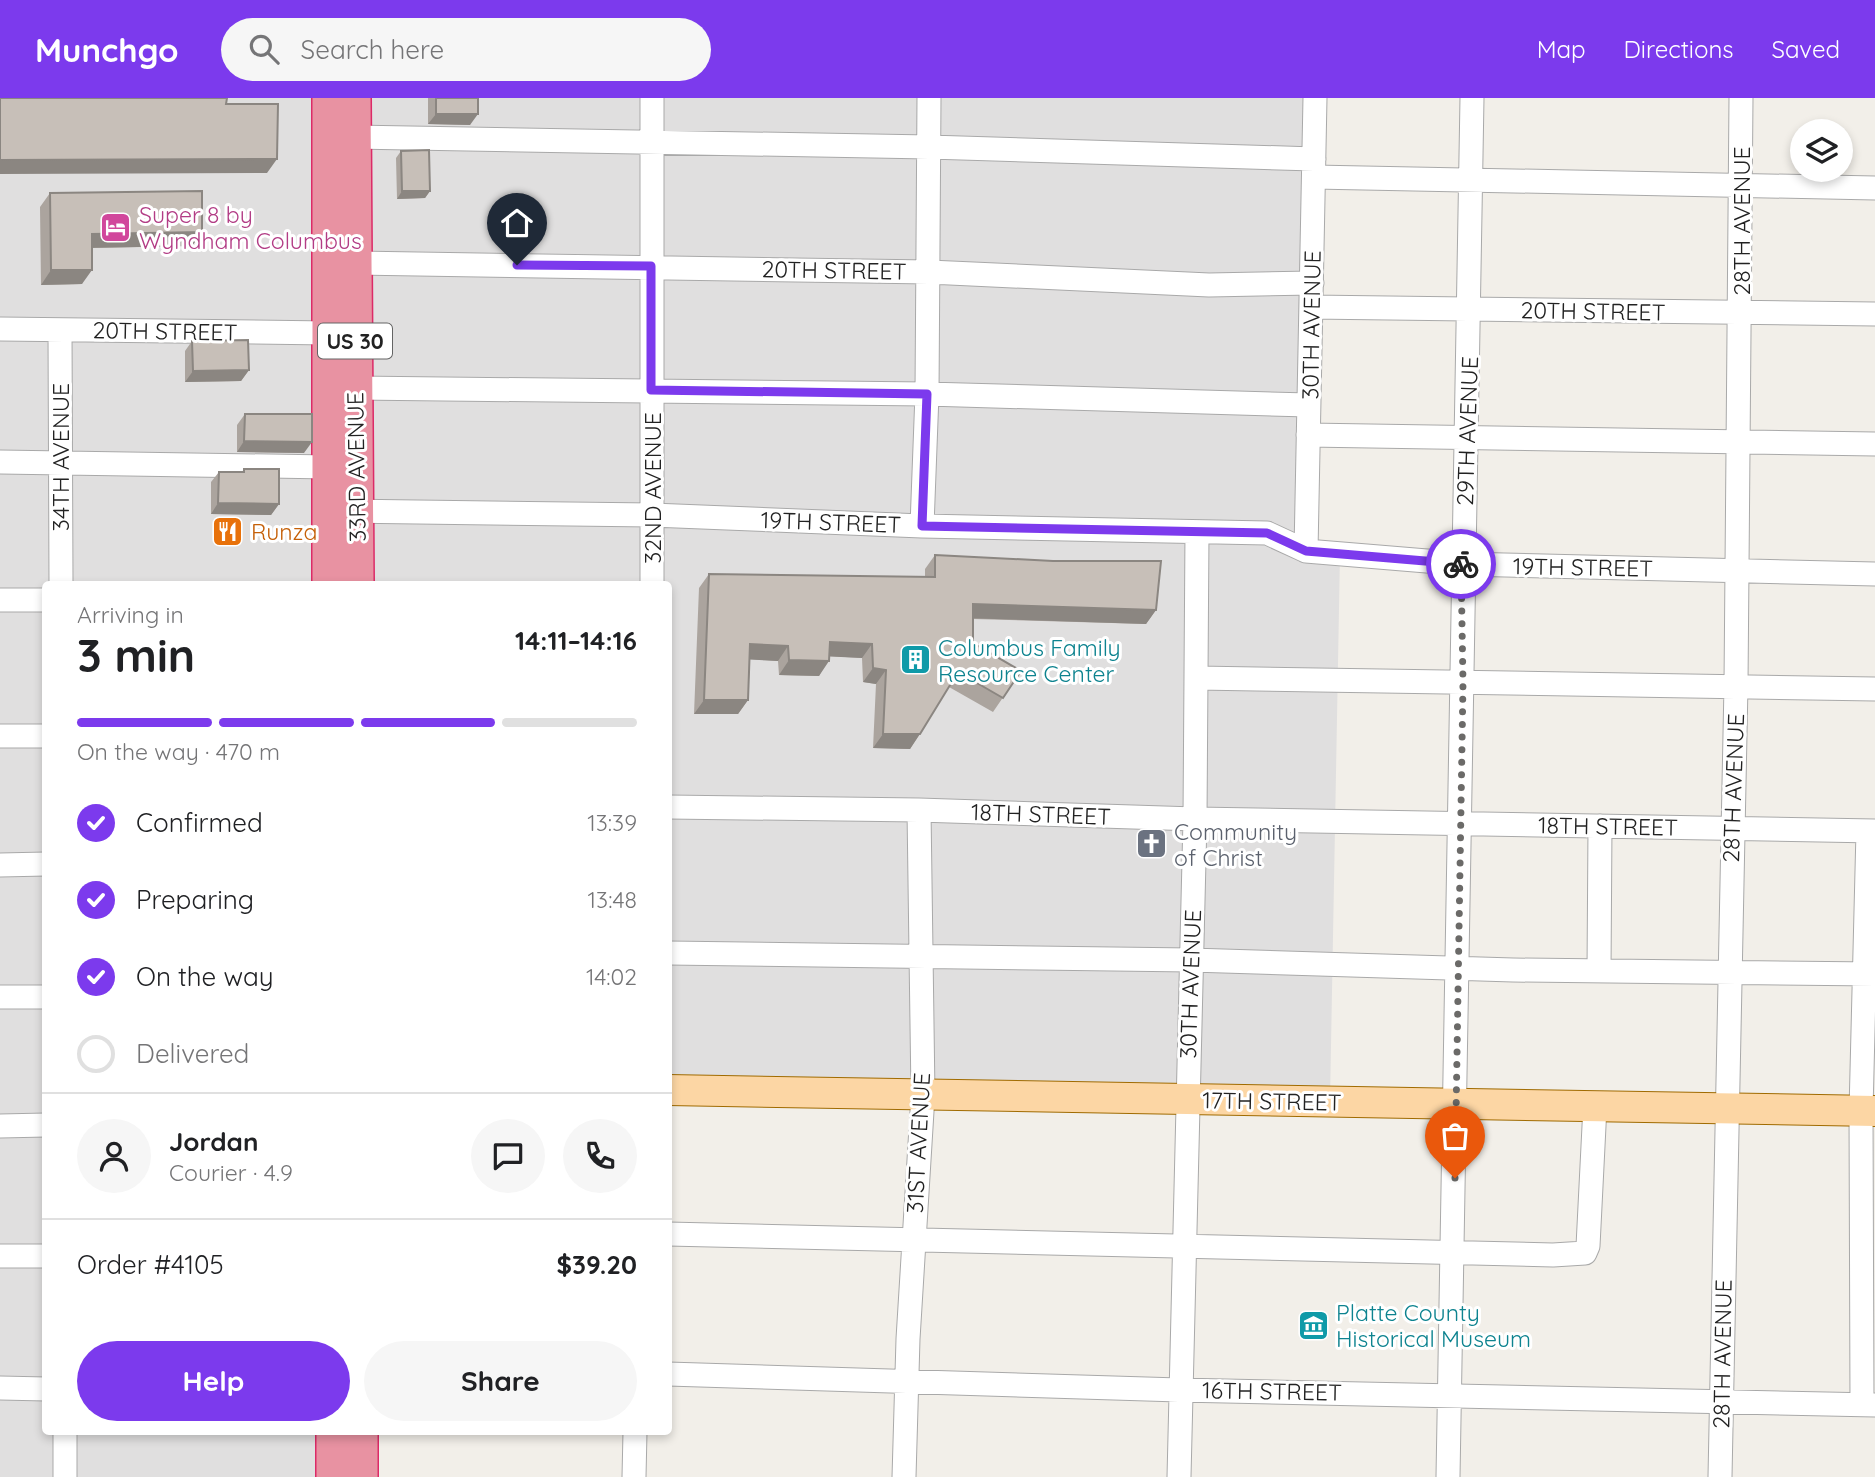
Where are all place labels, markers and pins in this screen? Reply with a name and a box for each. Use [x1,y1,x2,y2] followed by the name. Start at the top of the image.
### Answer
[487,193,547,265] pin
[139,200,362,255] place label: Super 8 by Wyndham Columbus
[99,210,133,244] hotel icon: Super 8 by Wyndham Columbus
[211,514,245,548] restaurant icon: Runza
[251,517,318,546] place label: Runza
[938,633,1121,688] place label: Columbus Family Resource Center
[898,643,932,677] building icon: Columbus Family Resource Center
[1174,817,1297,872] place label: Community of Christ
[1134,827,1168,861] church icon: Community of Christ
[1425,1106,1485,1178] pin
[1336,1298,1531,1353] place label: Platte County Historical Museum
[1296,1308,1330,1342] museum icon: Platte County Historical Museum

